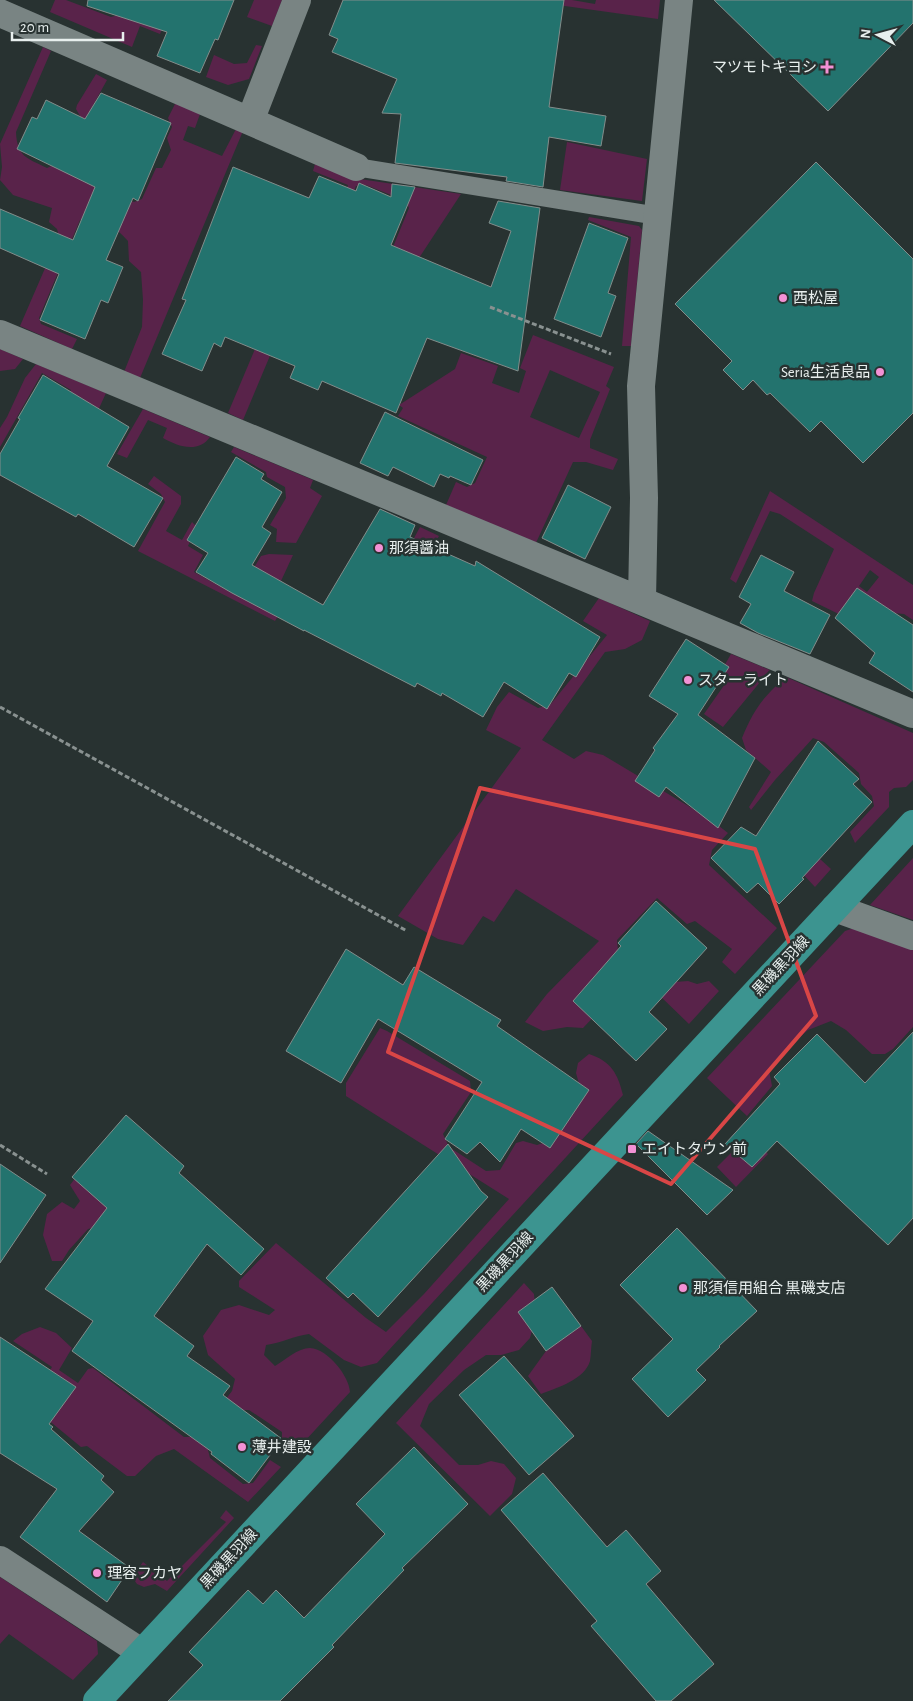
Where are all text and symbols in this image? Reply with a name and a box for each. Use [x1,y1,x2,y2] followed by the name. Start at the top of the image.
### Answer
[12,10,124,42] scale bar
[853,10,903,60] north arrow
[20,20,49,35] text: 20 m
[859,28,874,39] text: N
[712,60,817,75] place label: マツモトキヨシ
[821,61,833,73] marker: マツモトキヨシ
[793,290,838,306] place label: 西松屋
[777,292,789,304] marker: 西松屋
[781,364,870,380] place label: Seria生活良品
[874,366,886,378] marker: Seria生活良品
[389,540,449,556] place label: 那須醤油
[373,542,385,554] marker: 那須醤油
[698,672,788,688] place label: スターライト
[682,674,694,686] marker: スターライト
[749,933,812,999] street label: 黒磯黒羽線
[642,1141,747,1157] place label: エイトタウン前
[626,1143,638,1155] marker: エイトタウン前
[473,1229,536,1295] street label: 黒磯黒羽線
[693,1280,845,1296] place label: 那須信用組合 黒磯支店
[677,1282,689,1294] marker: 那須信用組合 黒磯支店
[252,1438,312,1455] place label: 薄井建設
[236,1441,248,1453] marker: 薄井建設
[197,1526,260,1592] street label: 黒磯黒羽線
[107,1565,182,1581] place label: 理容フカヤ
[91,1567,103,1579] marker: 理容フカヤ

